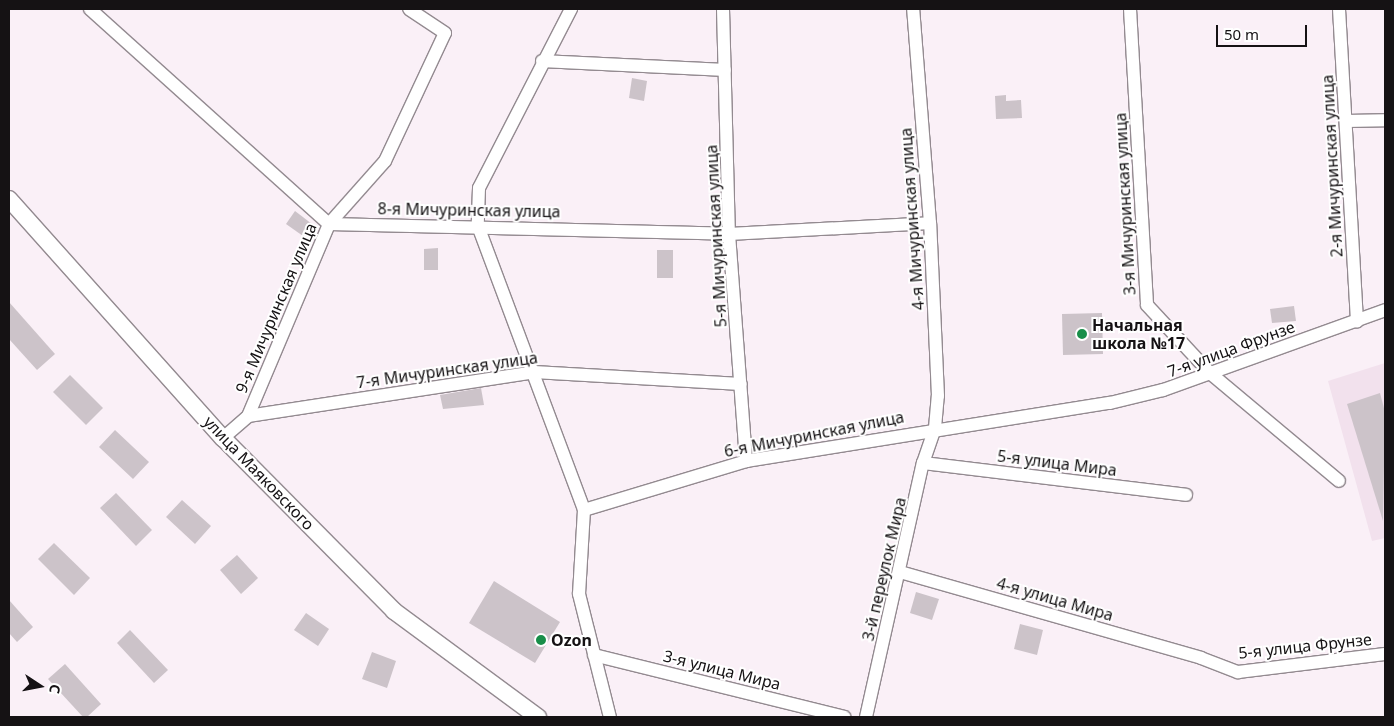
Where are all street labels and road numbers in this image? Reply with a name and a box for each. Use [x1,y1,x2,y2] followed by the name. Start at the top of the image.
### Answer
[1318,74,1346,258] street label: 2-я Мичуринская улица
[1111,112,1139,296] street label: 3-я Мичуринская улица
[896,127,928,311] street label: 4-я Мичуринская улица
[702,144,730,328] street label: 5-я Мичуринская улица
[377,199,561,221] street label: 8-я Мичуринская улица
[231,220,321,396] street label: 9-я Мичуринская улица
[1165,317,1297,381] street label: 7-я улица Фрунзе
[355,348,539,392] street label: 7-я Мичуринская улица
[722,407,906,461] street label: 6-я Мичуринская улица
[200,412,318,534] street label: улица Маяковского
[996,446,1118,480] street label: 5-я улица Мира
[858,495,910,643] street label: 3-й переулок Мира
[995,573,1115,625] street label: 4-я улица Мира
[1237,629,1373,663] street label: 5-я улица Фрунзе
[661,646,783,694] street label: 3-я улица Мира

